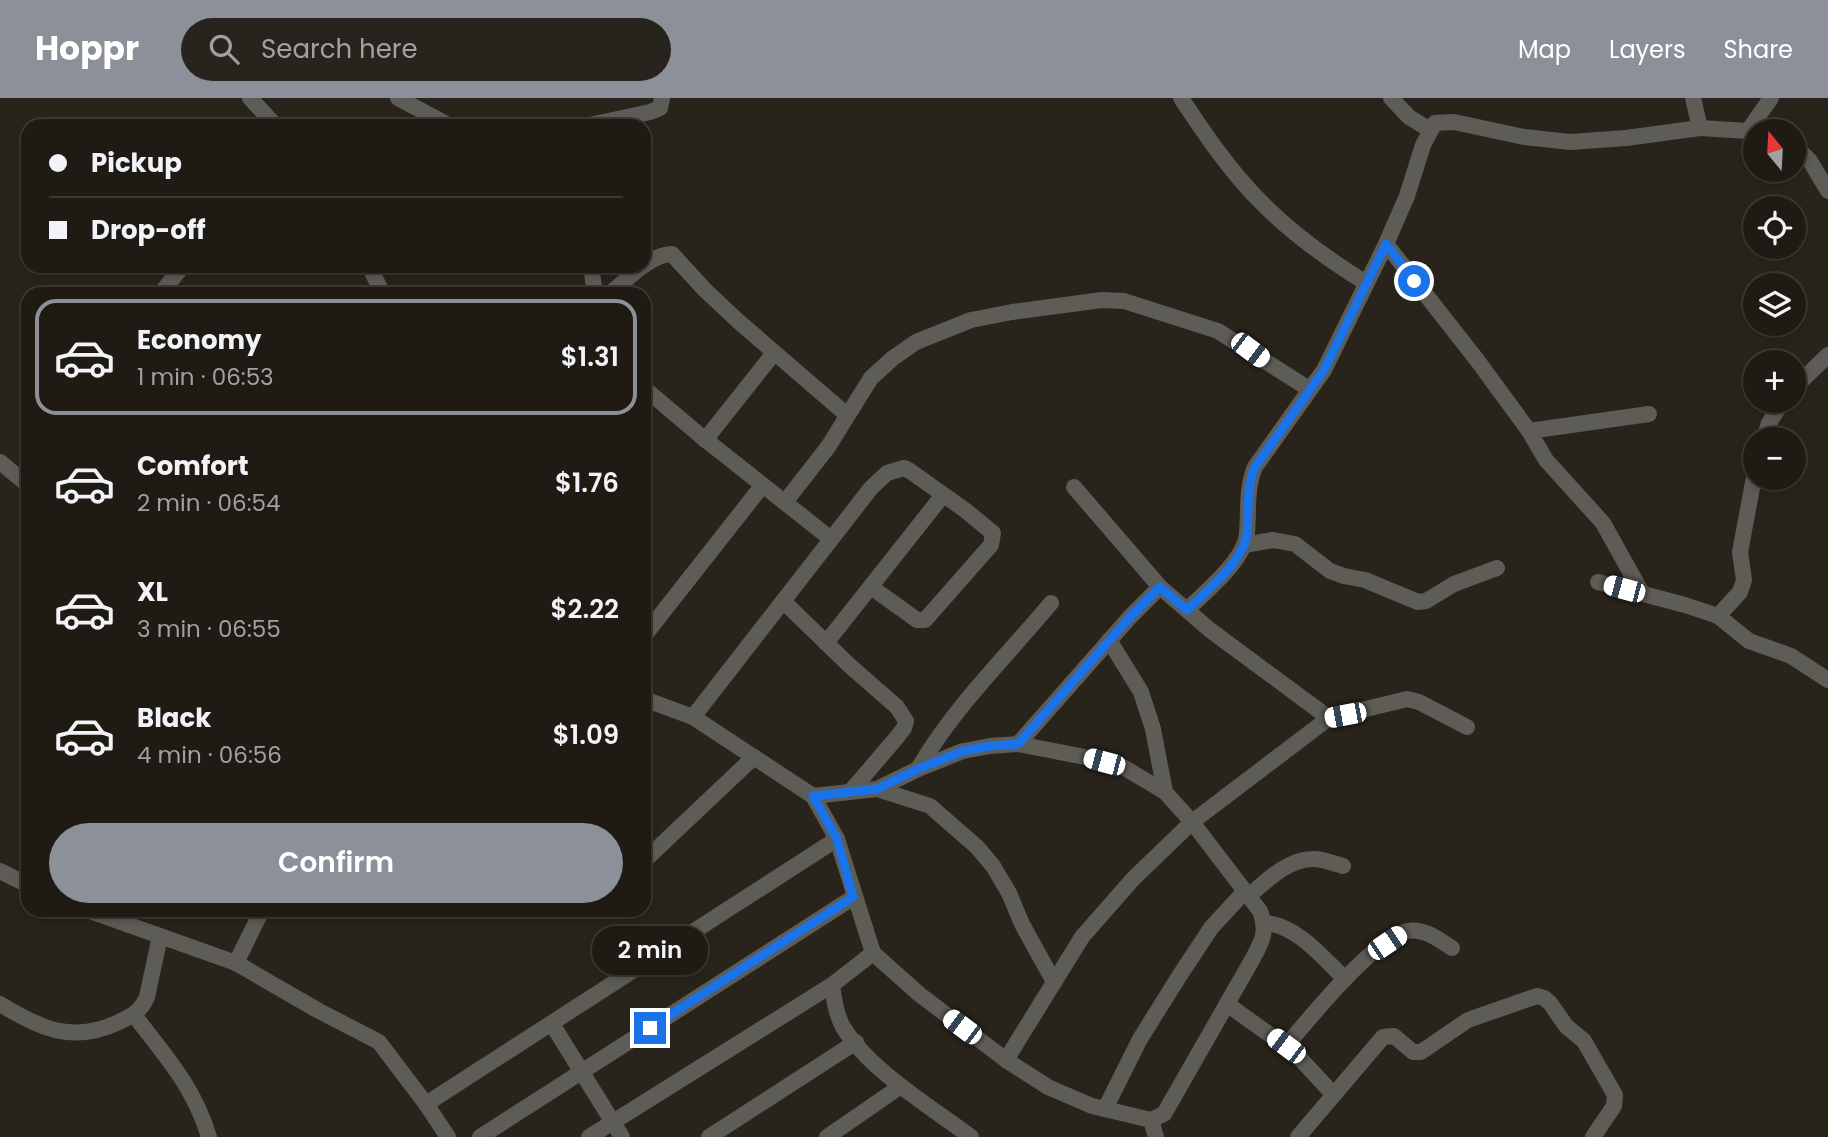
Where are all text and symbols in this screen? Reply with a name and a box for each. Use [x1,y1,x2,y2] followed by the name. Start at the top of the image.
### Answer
[181,18,671,81] search box
[35,25,139,72] text: Hoppr
[205,30,243,68] icon: search
[261,31,418,67] text: Search here
[1518,33,1571,66] text: Map
[1609,33,1685,66] text: Layers
[1723,33,1793,66] text: Share
[1743,119,1806,182] north arrow
[1743,119,1806,490] map controls
[91,145,182,181] text: Pickup
[1743,196,1806,259] button: locate
[91,212,206,248] text: Drop-off
[1398,265,1430,297] route start
[1743,273,1806,336] button: layers
[137,322,261,358] text: Economy
[53,326,116,389] icon: car
[1227,329,1274,371] car
[561,339,619,375] text: $1.31
[1743,350,1806,413] button: +
[137,361,274,393] text: 1 min · 06:53
[1743,427,1806,490] button: −
[137,448,249,484] text: Comfort
[53,452,116,515] icon: car
[555,465,619,501] text: $1.76
[137,487,280,519] text: 2 min · 06:54
[1601,573,1648,605] car
[137,574,168,610] text: XL
[53,578,116,641] icon: car
[550,591,619,627] text: $2.22
[137,613,281,645] text: 3 min · 06:55
[137,700,211,736] text: Black
[1323,701,1368,729] car
[53,704,116,767] icon: car
[553,717,619,753] text: $1.09
[137,739,282,771] text: 4 min · 06:56
[1081,746,1128,778] car
[49,823,623,903] button: Confirm
[1364,923,1411,963] car
[592,926,708,976] callout: 2 min
[618,934,682,966] text: 2 min
[939,1006,986,1048] car
[634,1012,666,1044] route end
[1263,1025,1310,1067] car

